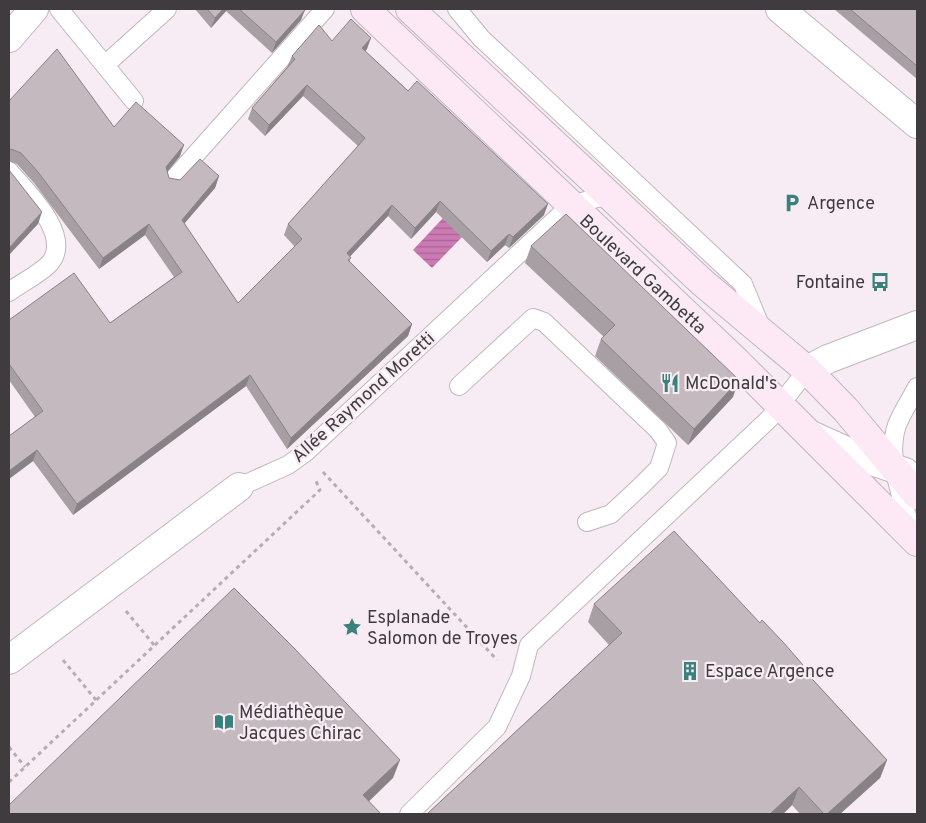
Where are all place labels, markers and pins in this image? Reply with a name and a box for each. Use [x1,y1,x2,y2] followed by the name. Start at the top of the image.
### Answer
[781,192,803,214] parking icon: Argence
[807,193,875,216] place label: Argence
[869,271,891,293] bus stop icon: Fontaine
[796,272,865,295] place label: Fontaine
[659,372,681,394] restaurant icon: McDonald's
[685,373,777,396] place label: McDonald's
[367,607,518,651] place label: Esplanade Salomon de Troyes
[341,616,363,638] place icon: Esplanade Salomon de Troyes
[679,660,701,682] building icon: Espace Argence
[705,661,834,684] place label: Espace Argence
[239,702,362,746] place label: Médiathèque Jacques Chirac
[213,711,235,733] library icon: Médiathèque Jacques Chirac

